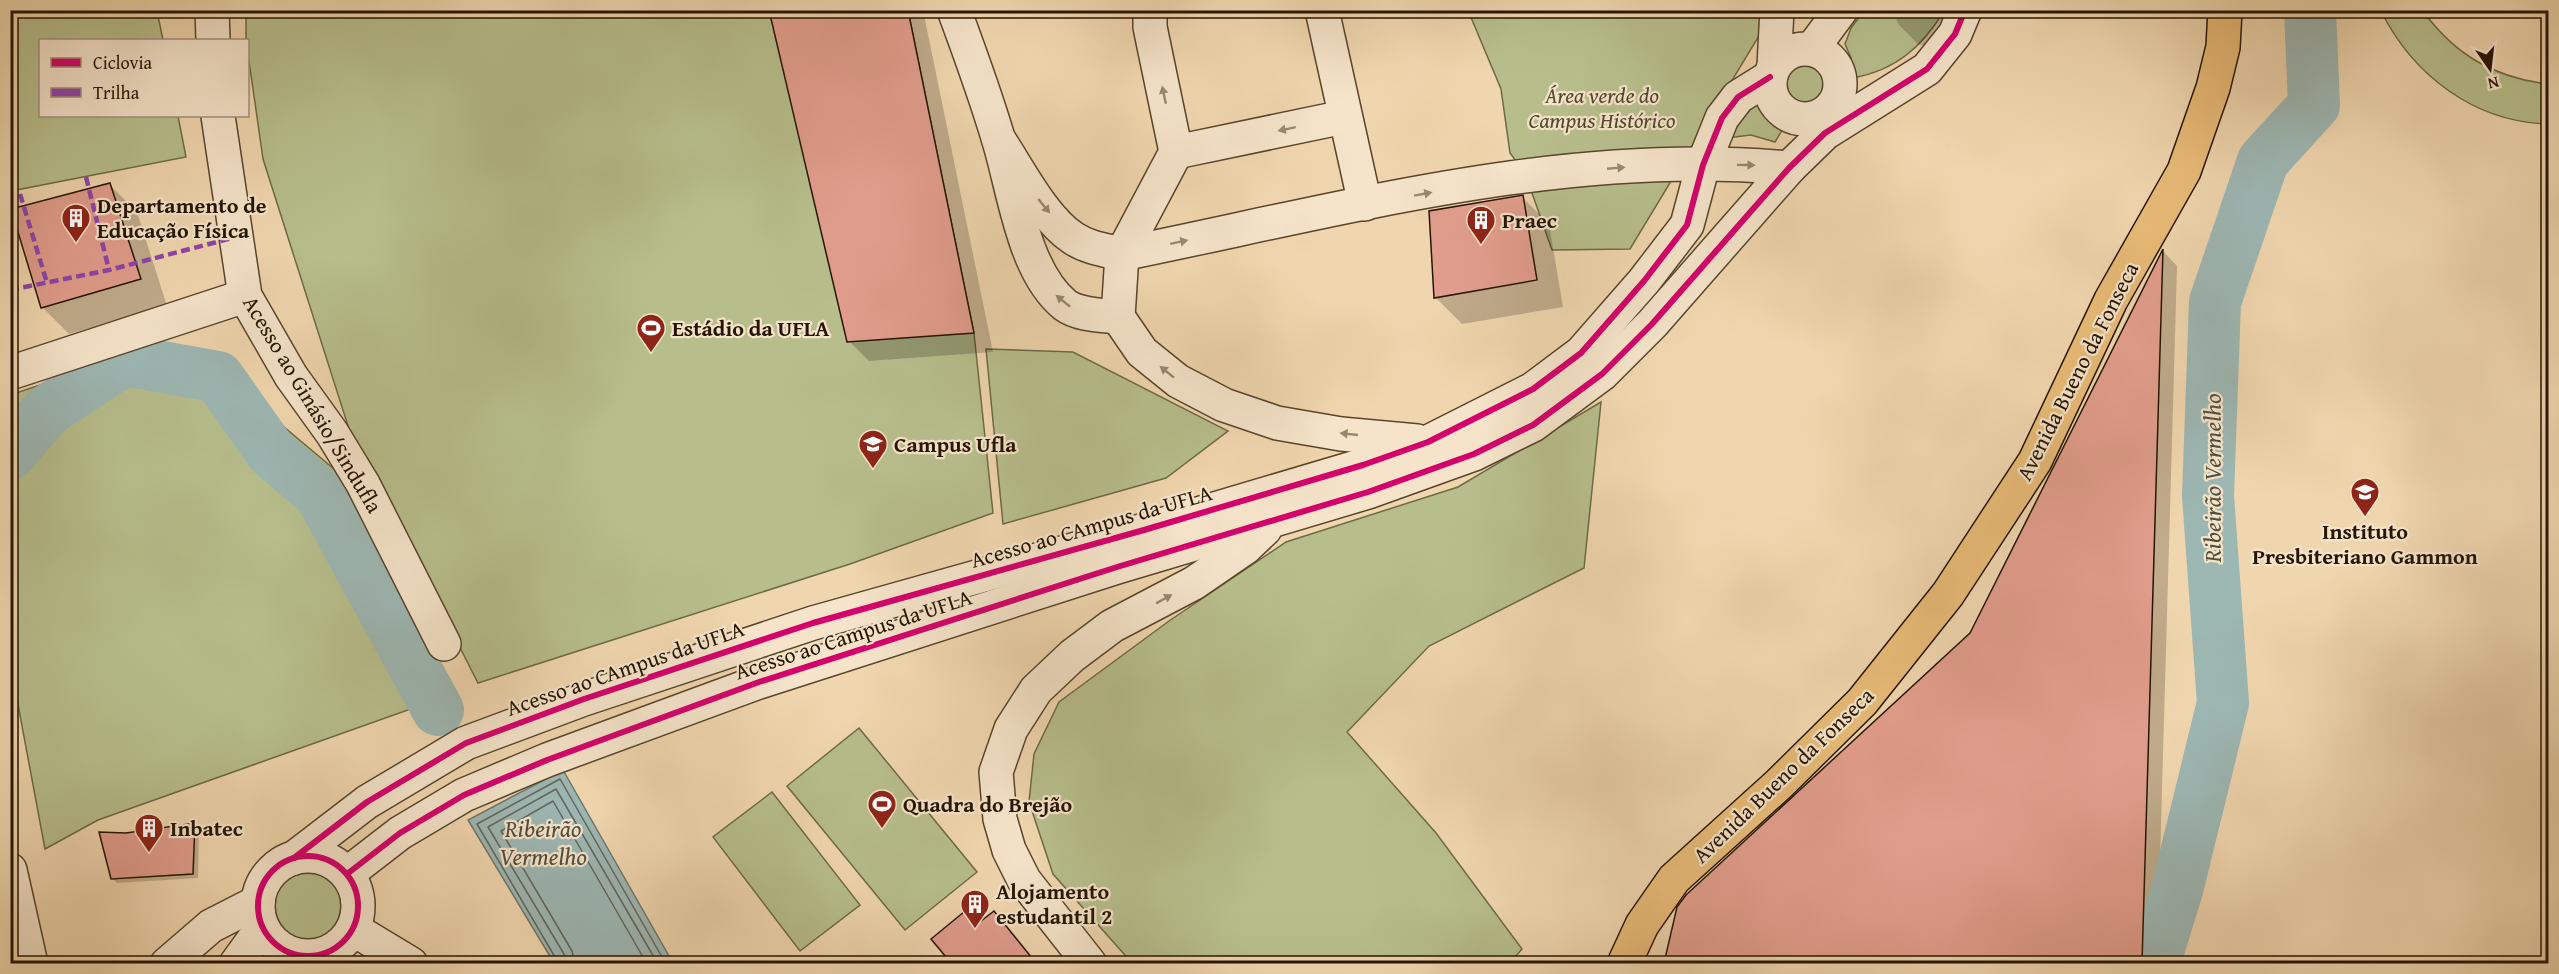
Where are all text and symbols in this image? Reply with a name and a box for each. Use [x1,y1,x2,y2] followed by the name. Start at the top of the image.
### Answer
[39,39,249,117] legend
[2460,39,2520,99] north arrow
[93,49,152,76] text: Ciclovia
[2485,71,2502,97] text: N
[93,79,140,106] text: Trilha
[1529,79,1675,136] park label: Área verde do Campus Histórico
[1159,85,1168,104] one-way arrow
[1277,125,1296,134] one-way arrow
[1737,160,1756,170] one-way arrow
[1606,163,1625,173] one-way arrow
[97,189,267,246] place label: Departamento de Educação Física
[1413,189,1432,198] one-way arrow
[1037,198,1050,214] one-way arrow
[60,202,92,244] building icon: Departamento de Educação Física
[1465,204,1497,246] building icon: Praec
[1502,204,1557,236] place label: Praec
[1170,237,1189,247] one-way arrow
[2008,256,2146,486] street label: Avenida Bueno da Fonseca
[235,289,391,519] street label: Acesso ao Ginásio/Sindufla
[1055,295,1071,308] one-way arrow
[635,312,667,354] sports icon: Estádio da UFLA
[672,312,829,344] place label: Estádio da UFLA
[1159,366,1175,379] one-way arrow
[2195,394,2230,563] water label: Ribeirão Vermelho
[857,428,889,470] school or university icon: Campus Ufla
[894,428,1017,460] place label: Campus Ufla
[1339,430,1358,439] one-way arrow
[967,476,1216,576] street label: Acesso ao CAmpus da UFLA
[2349,476,2381,518] school or university icon: Instituto Presbiteriano Gammon
[2252,515,2478,572] place label: Instituto Presbiteriano Gammon
[730,580,976,687] street label: Acesso ao Campus da UFLA
[1156,594,1173,604] one-way arrow
[502,612,749,724] street label: Acesso ao CAmpus da UFLA
[1685,679,1881,870] street label: Avenida Bueno da Fonseca
[866,788,898,830] sports icon: Quadra do Brejão
[903,788,1073,820] place label: Quadra do Brejão
[499,811,587,874] water label: Ribeirão Vermelho
[133,812,165,854] building icon: Inbatec
[170,812,243,844] place label: Inbatec
[996,875,1112,932] place label: Alojamento estudantil 2
[959,888,991,930] building icon: Alojamento estudantil 2

